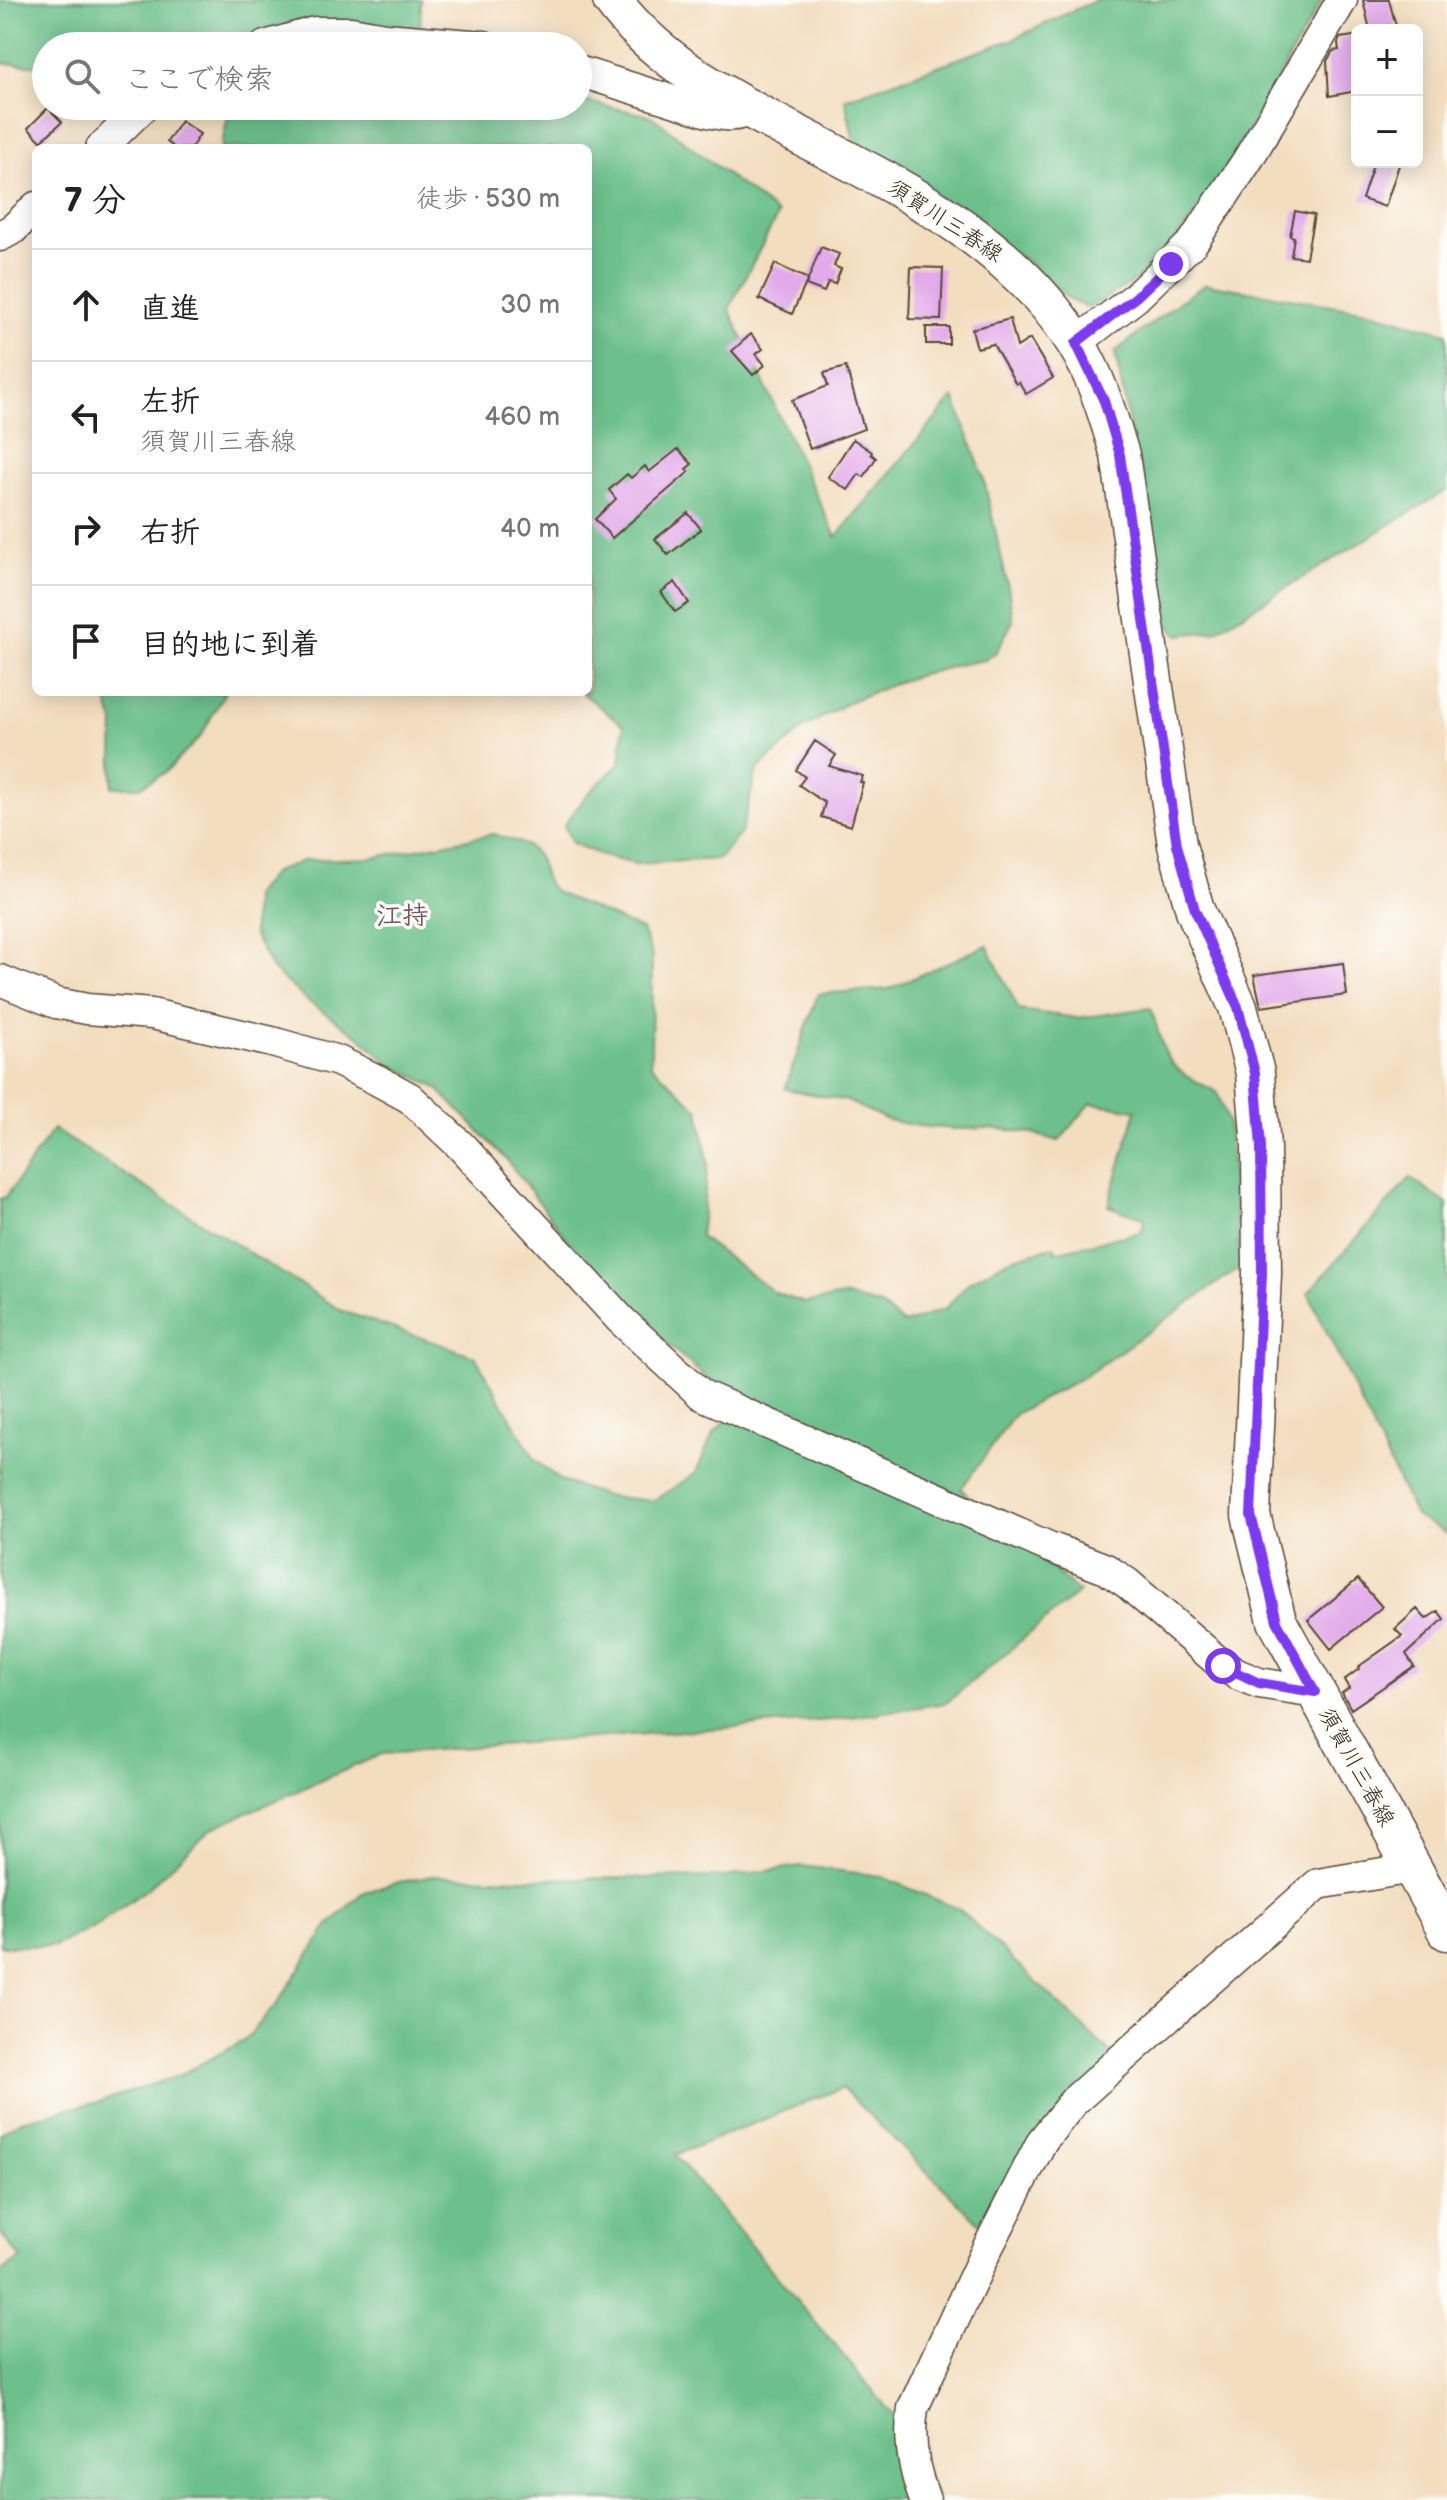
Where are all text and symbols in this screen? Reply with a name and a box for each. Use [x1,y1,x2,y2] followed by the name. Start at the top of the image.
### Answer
[1351,24,1423,168] map controls
[1351,24,1423,96] button: +
[32,32,592,120] search box
[60,54,104,98] icon: search
[124,62,274,98] text: ここで検索
[1351,96,1423,168] button: −
[882,174,1008,268] street label: 須賀川三春線
[64,180,126,221] text: 7 分
[416,184,560,215] text: 徒歩 · 530 m
[1153,246,1189,282] route end
[64,283,108,327] icon: ahead
[500,290,560,321] text: 30 m
[140,291,200,327] text: 直進
[140,384,200,420] text: 左折
[64,395,108,439] icon: left
[484,402,560,433] text: 460 m
[140,427,296,458] text: 須賀川三春線
[64,507,108,551] icon: right
[500,514,560,545] text: 40 m
[140,515,200,551] text: 右折
[64,619,108,663] icon: arrive
[140,627,320,663] text: 目的地に到着
[376,901,428,932] district label: 江持
[1205,1648,1241,1684] route start
[1312,1703,1400,1831] street label: 須賀川三春線

